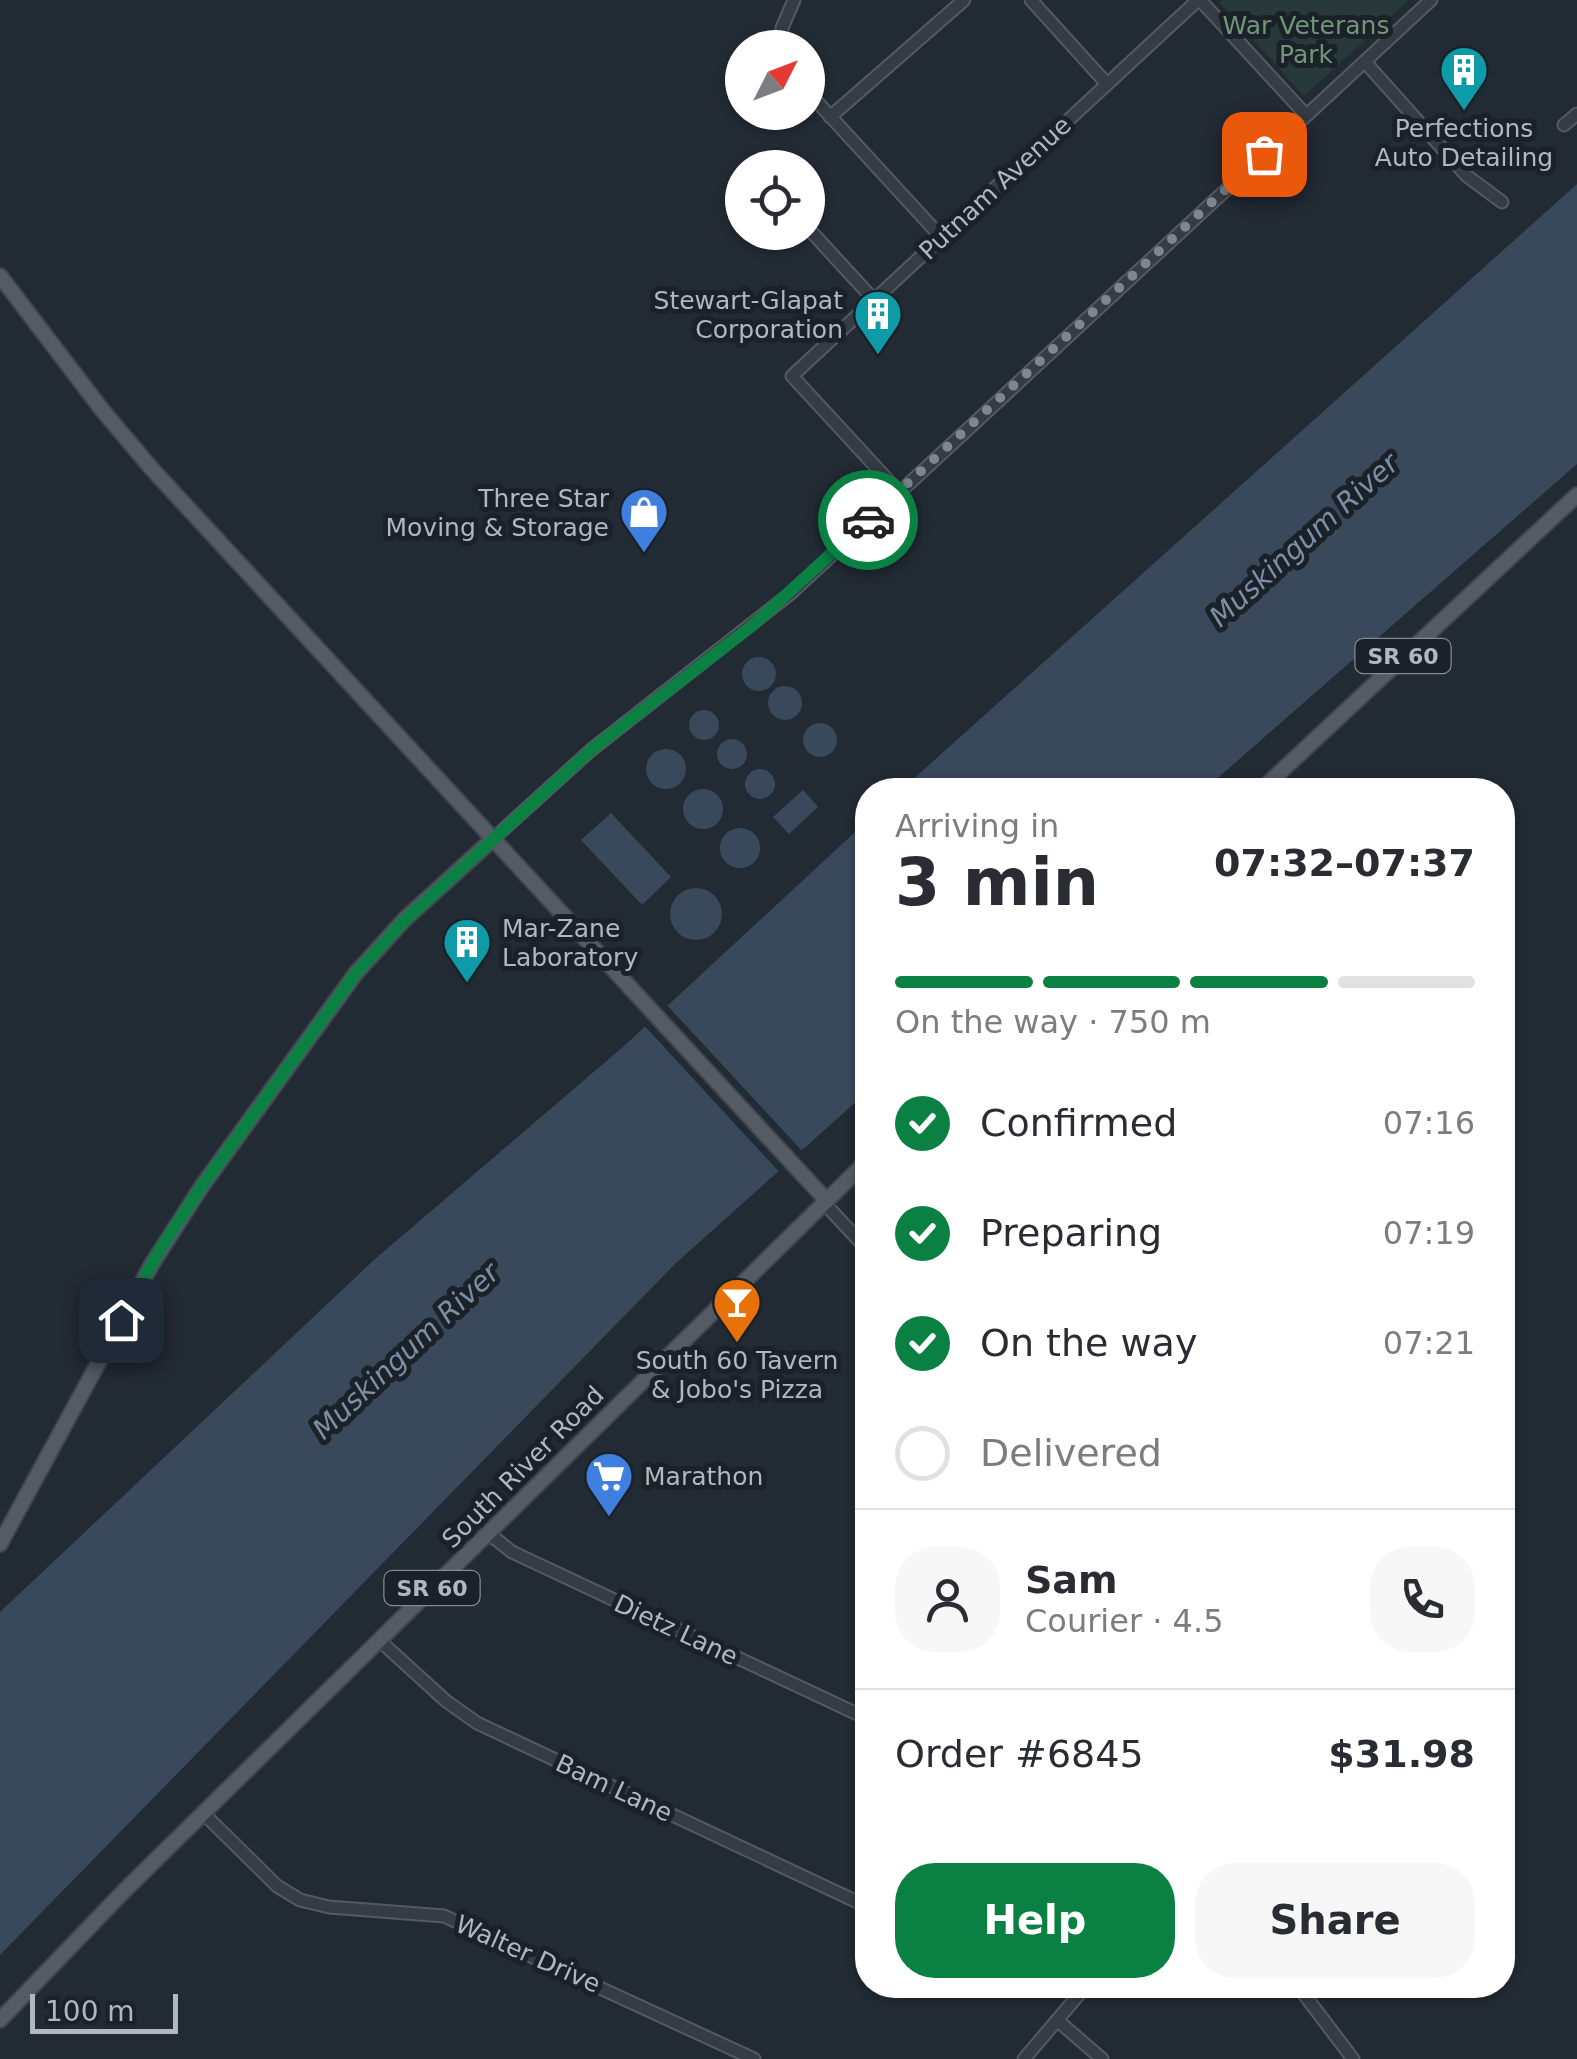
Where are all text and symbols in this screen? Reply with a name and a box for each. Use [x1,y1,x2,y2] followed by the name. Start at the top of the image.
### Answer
[1223,11,1389,69] park label: War Veterans Park
[725,30,825,130] north arrow
[725,30,825,250] map controls
[1438,44,1490,112] building icon: Perfections Auto Detailing
[913,110,1077,266] street label: Putnam Avenue
[1222,112,1307,197] pin
[1375,114,1553,172] place label: Perfections Auto Detailing
[1237,127,1292,182] icon: bag
[725,150,825,250] button: locate
[654,286,843,344] place label: Stewart-Glapat Corporation
[852,288,904,356] building icon: Stewart-Glapat Corporation
[1203,446,1406,633] water label: Muskingum River
[818,470,918,570] courier
[385,484,610,542] place label: Three Star Moving & Storage
[618,486,670,554] shop icon: Three Star Moving & Storage
[841,493,896,548] icon: car
[1356,639,1450,673] road number: SR 60
[895,807,1059,845] text: Arriving in
[1214,841,1475,885] text: 07:32–07:37
[895,845,1099,920] text: 3 min
[502,914,638,972] place label: Mar-Zane Laboratory
[441,916,493,984] building icon: Mar-Zane Laboratory
[895,1003,1211,1041] text: On the way · 750 m
[895,1096,950,1151] icon: check
[980,1101,1177,1145] text: Confirmed
[1383,1104,1475,1142] text: 07:16
[895,1206,950,1261] icon: check
[980,1211,1162,1255] text: Preparing
[1383,1214,1475,1252] text: 07:19
[306,1255,507,1446] water label: Muskingum River
[711,1276,763,1344] bar icon: South 60 Tavern & Jobo's Pizza
[79,1278,164,1363] pin
[94,1293,149,1348] icon: home
[895,1316,950,1371] icon: check
[980,1321,1197,1365] text: On the way
[1383,1324,1475,1362] text: 07:21
[636,1346,838,1404] place label: South 60 Tavern & Jobo's Pizza
[436,1380,610,1554] street label: South River Road
[980,1431,1162,1475] text: Delivered
[583,1450,635,1518] supermarket icon: Marathon
[644,1462,763,1491] place label: Marathon
[895,1547,1000,1652] button: person
[1370,1547,1475,1652] button: phone
[1025,1558,1118,1602] text: Sam
[384,1571,480,1605] road number: SR 60
[610,1589,742,1671] street label: Dietz Lane
[1025,1602,1224,1640] text: Courier · 4.5
[895,1732,1144,1776] text: Order #6845
[1328,1732,1475,1776] text: $31.98
[551,1748,677,1828] street label: Bam Lane
[895,1863,1175,1978] button: Help
[1195,1863,1475,1978] button: Share
[451,1909,605,1999] street label: Walter Drive
[30,1989,178,2034] scale bar
[45,1995,135,2028] text: 100 m

